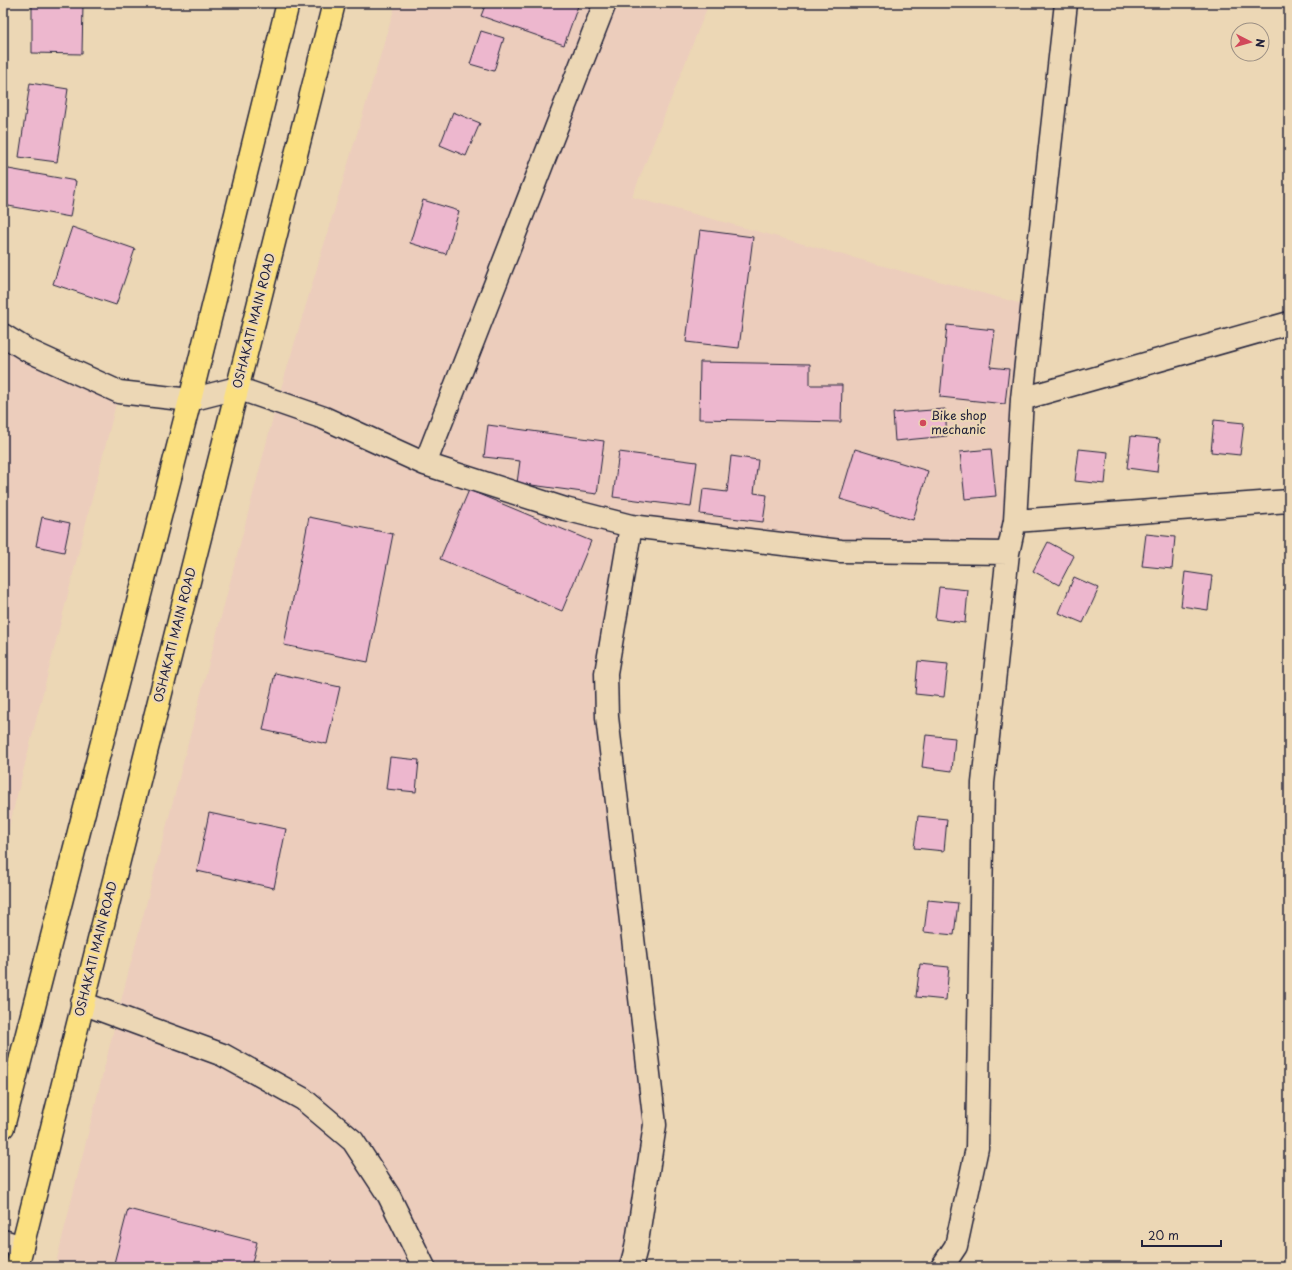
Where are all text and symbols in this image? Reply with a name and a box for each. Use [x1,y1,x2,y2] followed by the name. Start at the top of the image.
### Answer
[1230,22,1270,62] north arrow
[1252,38,1269,49] text: N
[228,251,279,390] street label: OSHAKATI MAIN ROAD
[931,406,987,438] place label: Bike shop mechanic
[918,418,928,428] marker: Bike shop mechanic
[149,565,200,704] street label: OSHAKATI MAIN ROAD
[70,879,121,1018] street label: OSHAKATI MAIN ROAD
[1142,1222,1221,1248] scale bar
[1148,1226,1179,1244] text: 20 m

